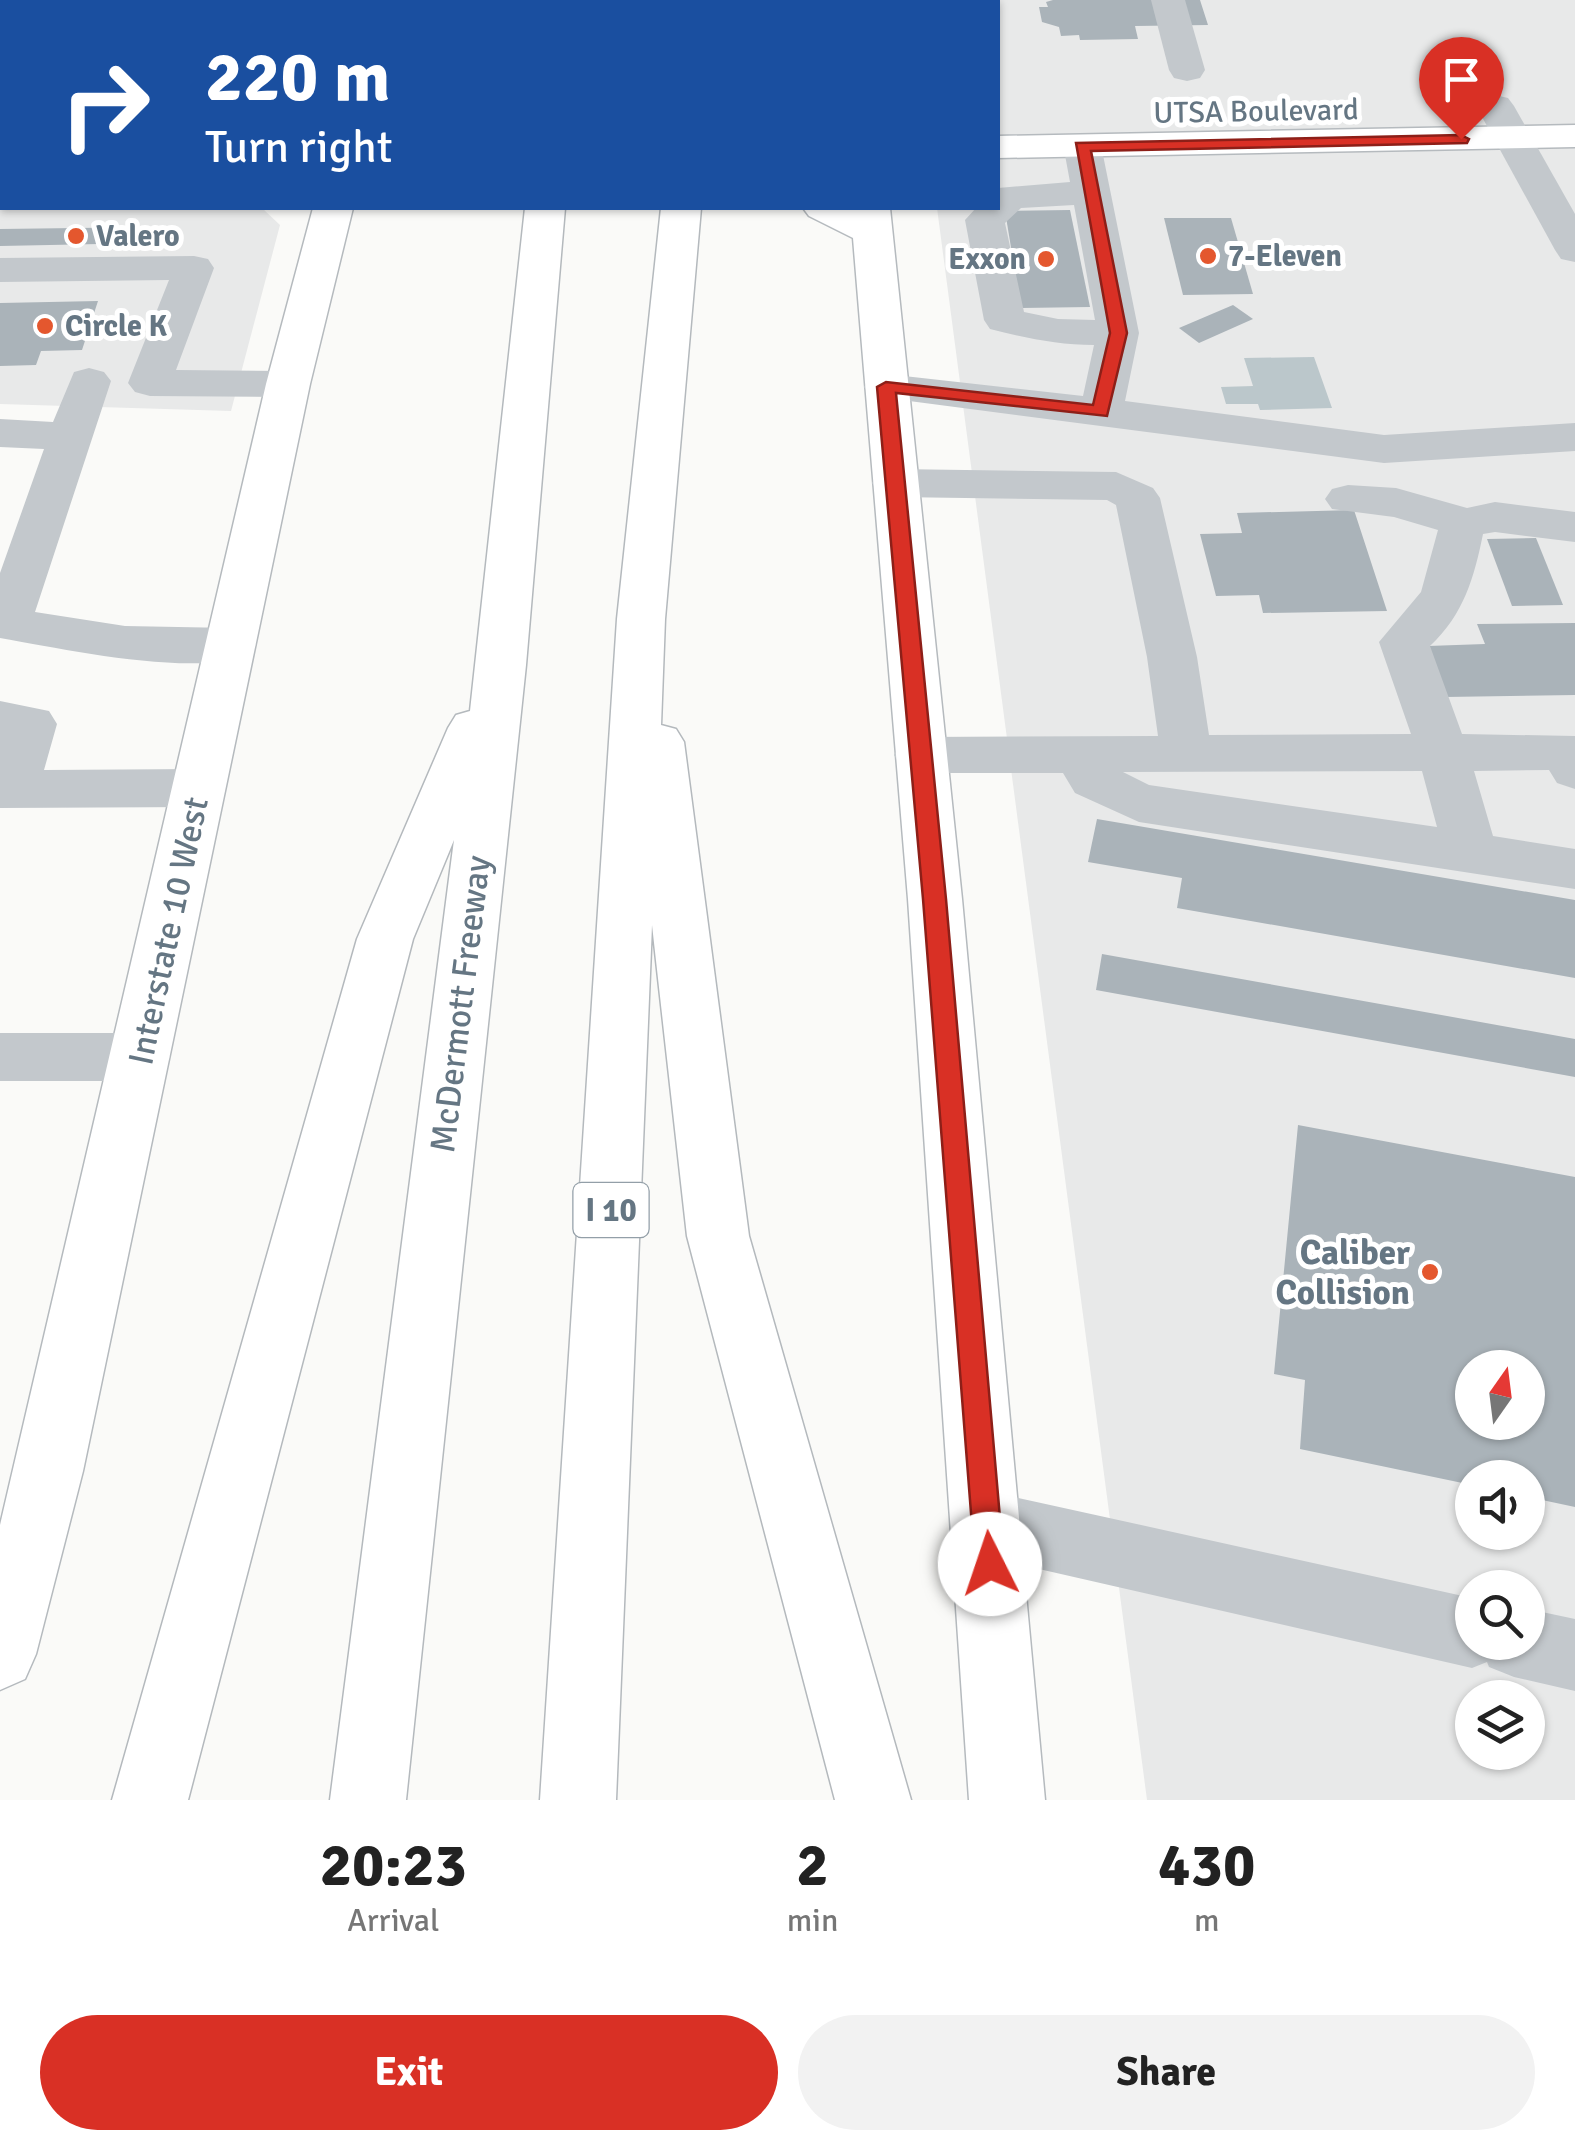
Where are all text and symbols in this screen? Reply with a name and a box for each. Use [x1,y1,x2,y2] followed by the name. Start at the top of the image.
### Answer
[205,34,390,120] text: 220 m
[1419,37,1504,140] pin
[40,40,170,170] icon: right
[1434,52,1489,107] icon: arrive
[1153,91,1359,132] street label: UTSA Boulevard
[205,120,393,175] text: Turn right
[96,218,180,255] place label: Valero
[65,225,87,247] marker: Valero
[1228,238,1342,275] place label: 7-Eleven
[948,241,1026,278] place label: Exxon
[1197,245,1219,267] marker: 7-Eleven
[1035,248,1057,270] marker: Exxon
[65,308,168,345] place label: Circle K
[34,315,56,337] marker: Circle K
[119,793,218,1069] street label: Interstate 10 West
[421,853,500,1155] street label: McDermott Freeway
[574,1183,648,1237] road number: I 10
[1276,1231,1410,1314] place label: Caliber Collision
[1419,1261,1441,1283] marker: Caliber Collision
[1455,1350,1545,1440] north arrow
[1455,1350,1545,1770] map controls
[1455,1460,1545,1550] button: sound
[938,1512,1042,1616] position arrow
[1455,1570,1545,1660] button: search
[1455,1680,1545,1770] button: layers
[320,1829,467,1903] text: 20:23
[796,1829,829,1903] text: 2
[1158,1829,1255,1903] text: 430
[347,1901,439,1940] text: Arrival
[787,1901,838,1940] text: min
[1194,1901,1219,1940] text: m
[40,2015,778,2130] button: Exit
[798,2015,1535,2130] button: Share

